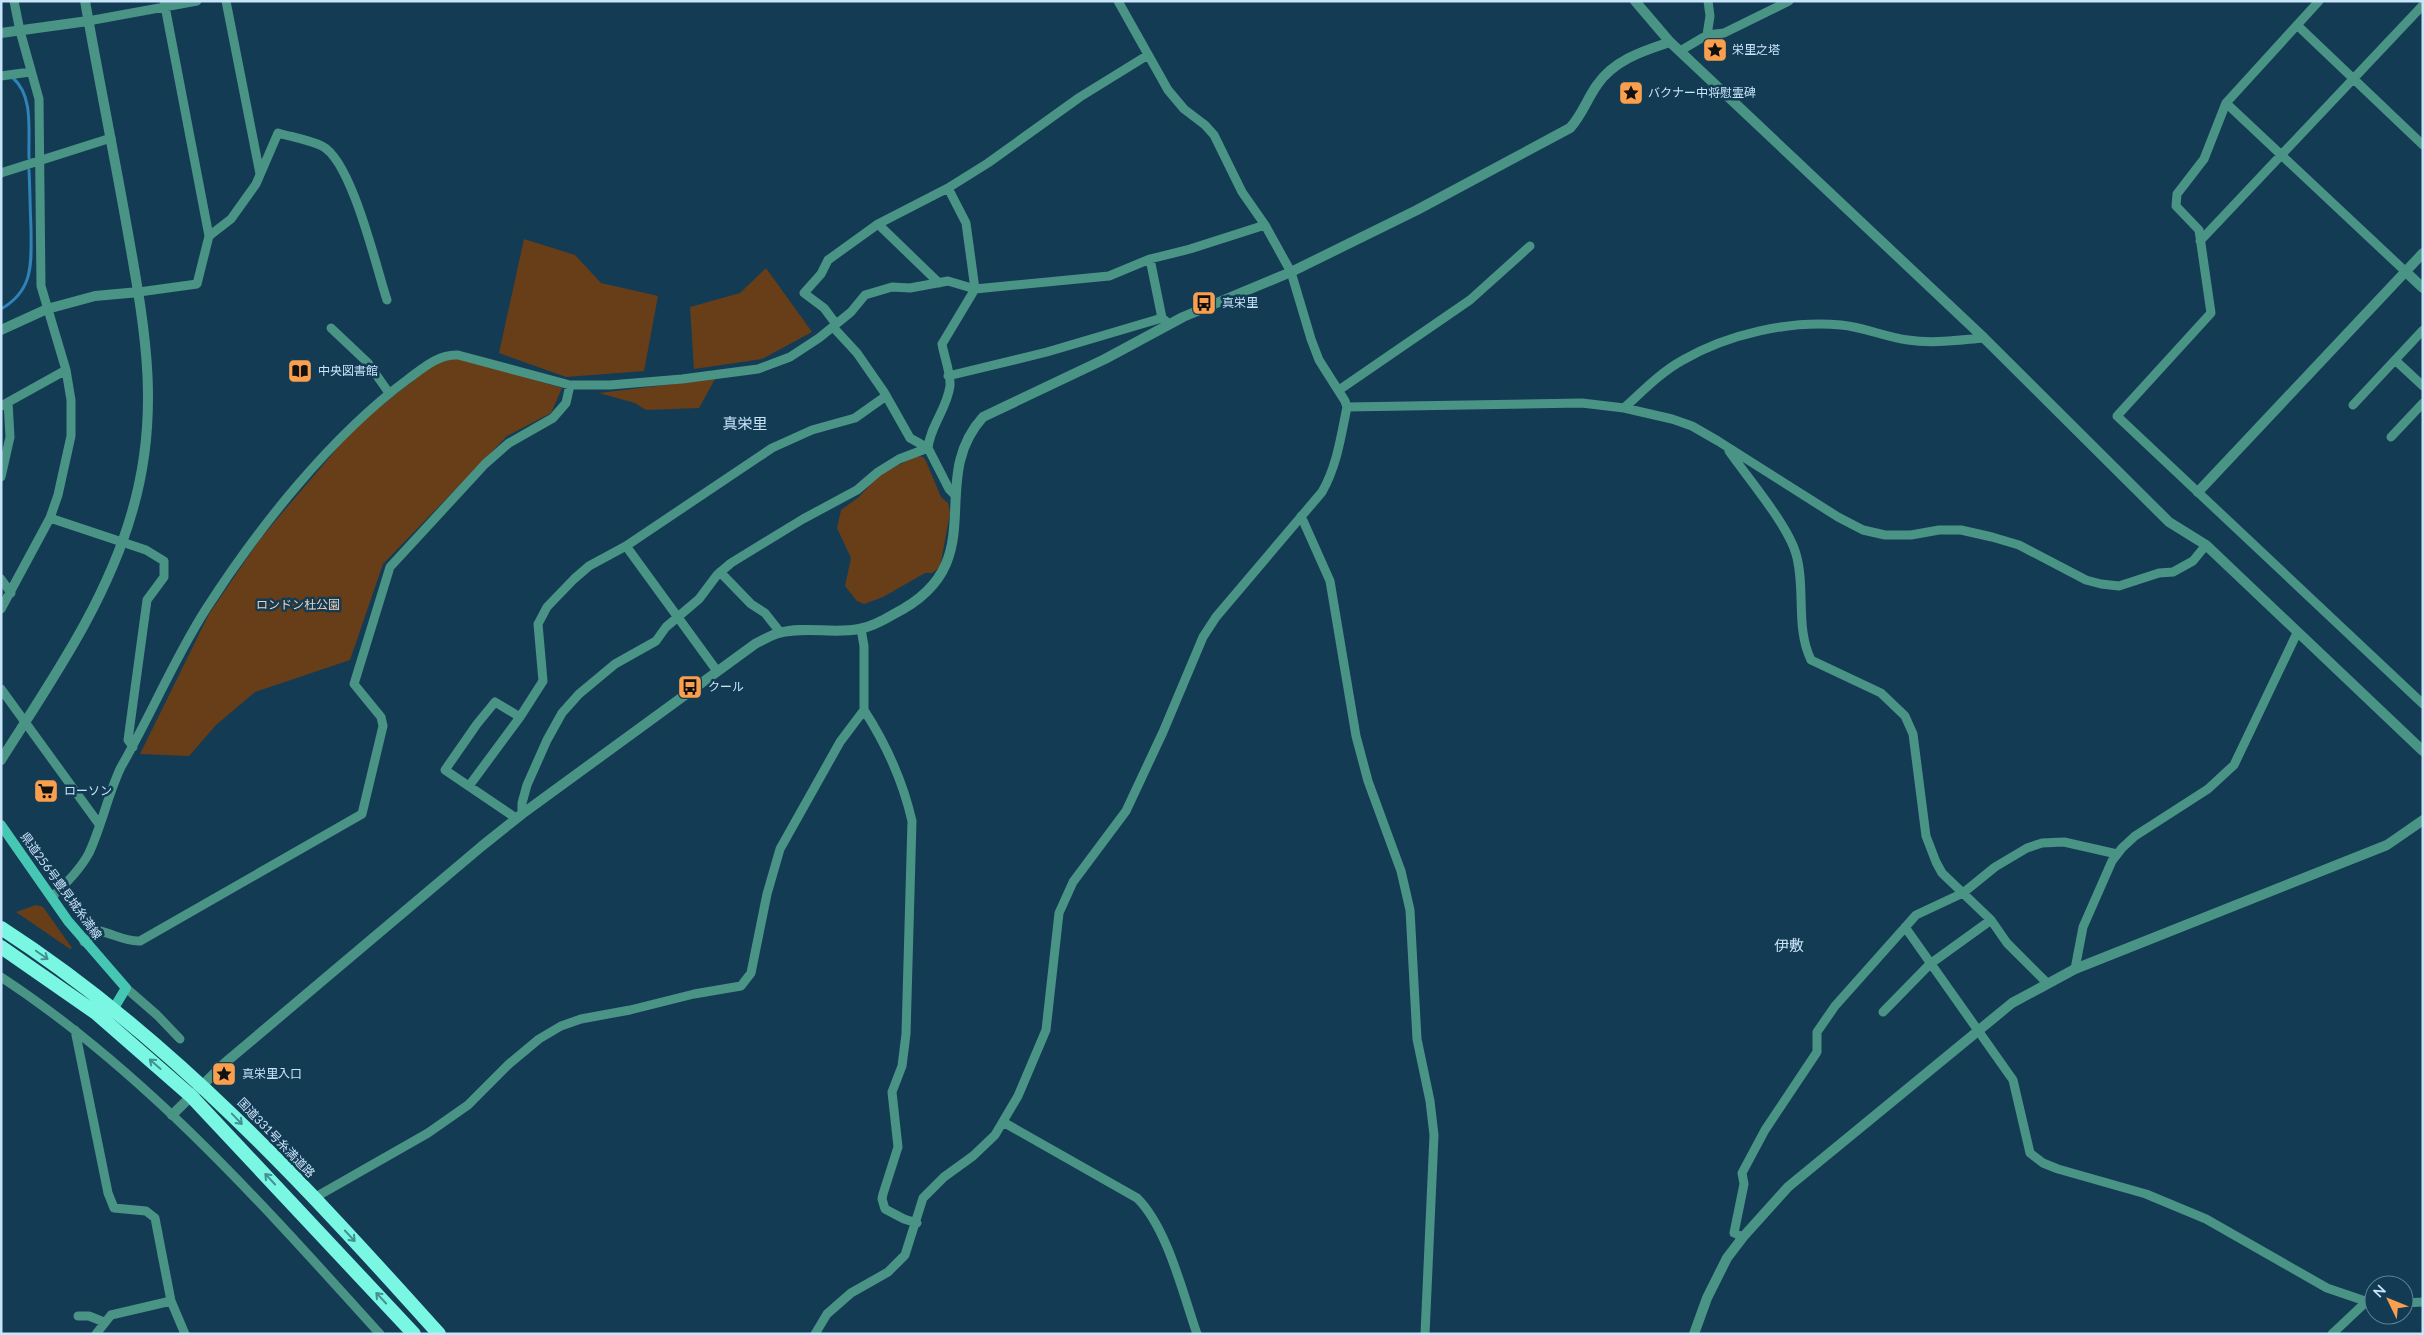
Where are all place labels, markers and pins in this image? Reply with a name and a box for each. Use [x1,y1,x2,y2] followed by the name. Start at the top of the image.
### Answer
[1702,37,1728,63] place icon: 栄里之塔
[1732,42,1780,57] place label: 栄里之塔
[1618,80,1644,106] place icon: バクナー中将慰霊碑
[1648,85,1756,100] place label: バクナー中将慰霊碑
[1191,290,1217,316] bus stop icon: 真栄里
[1222,295,1258,310] place label: 真栄里
[287,358,313,384] library icon: 中央図書館
[318,363,378,378] place label: 中央図書館
[677,674,703,700] bus stop icon: クール
[708,679,744,694] place label: クール
[33,778,59,804] supermarket icon: ローソン
[64,783,112,798] place label: ローソン
[211,1061,237,1087] place icon: 真栄里入口
[242,1066,302,1081] place label: 真栄里入口

